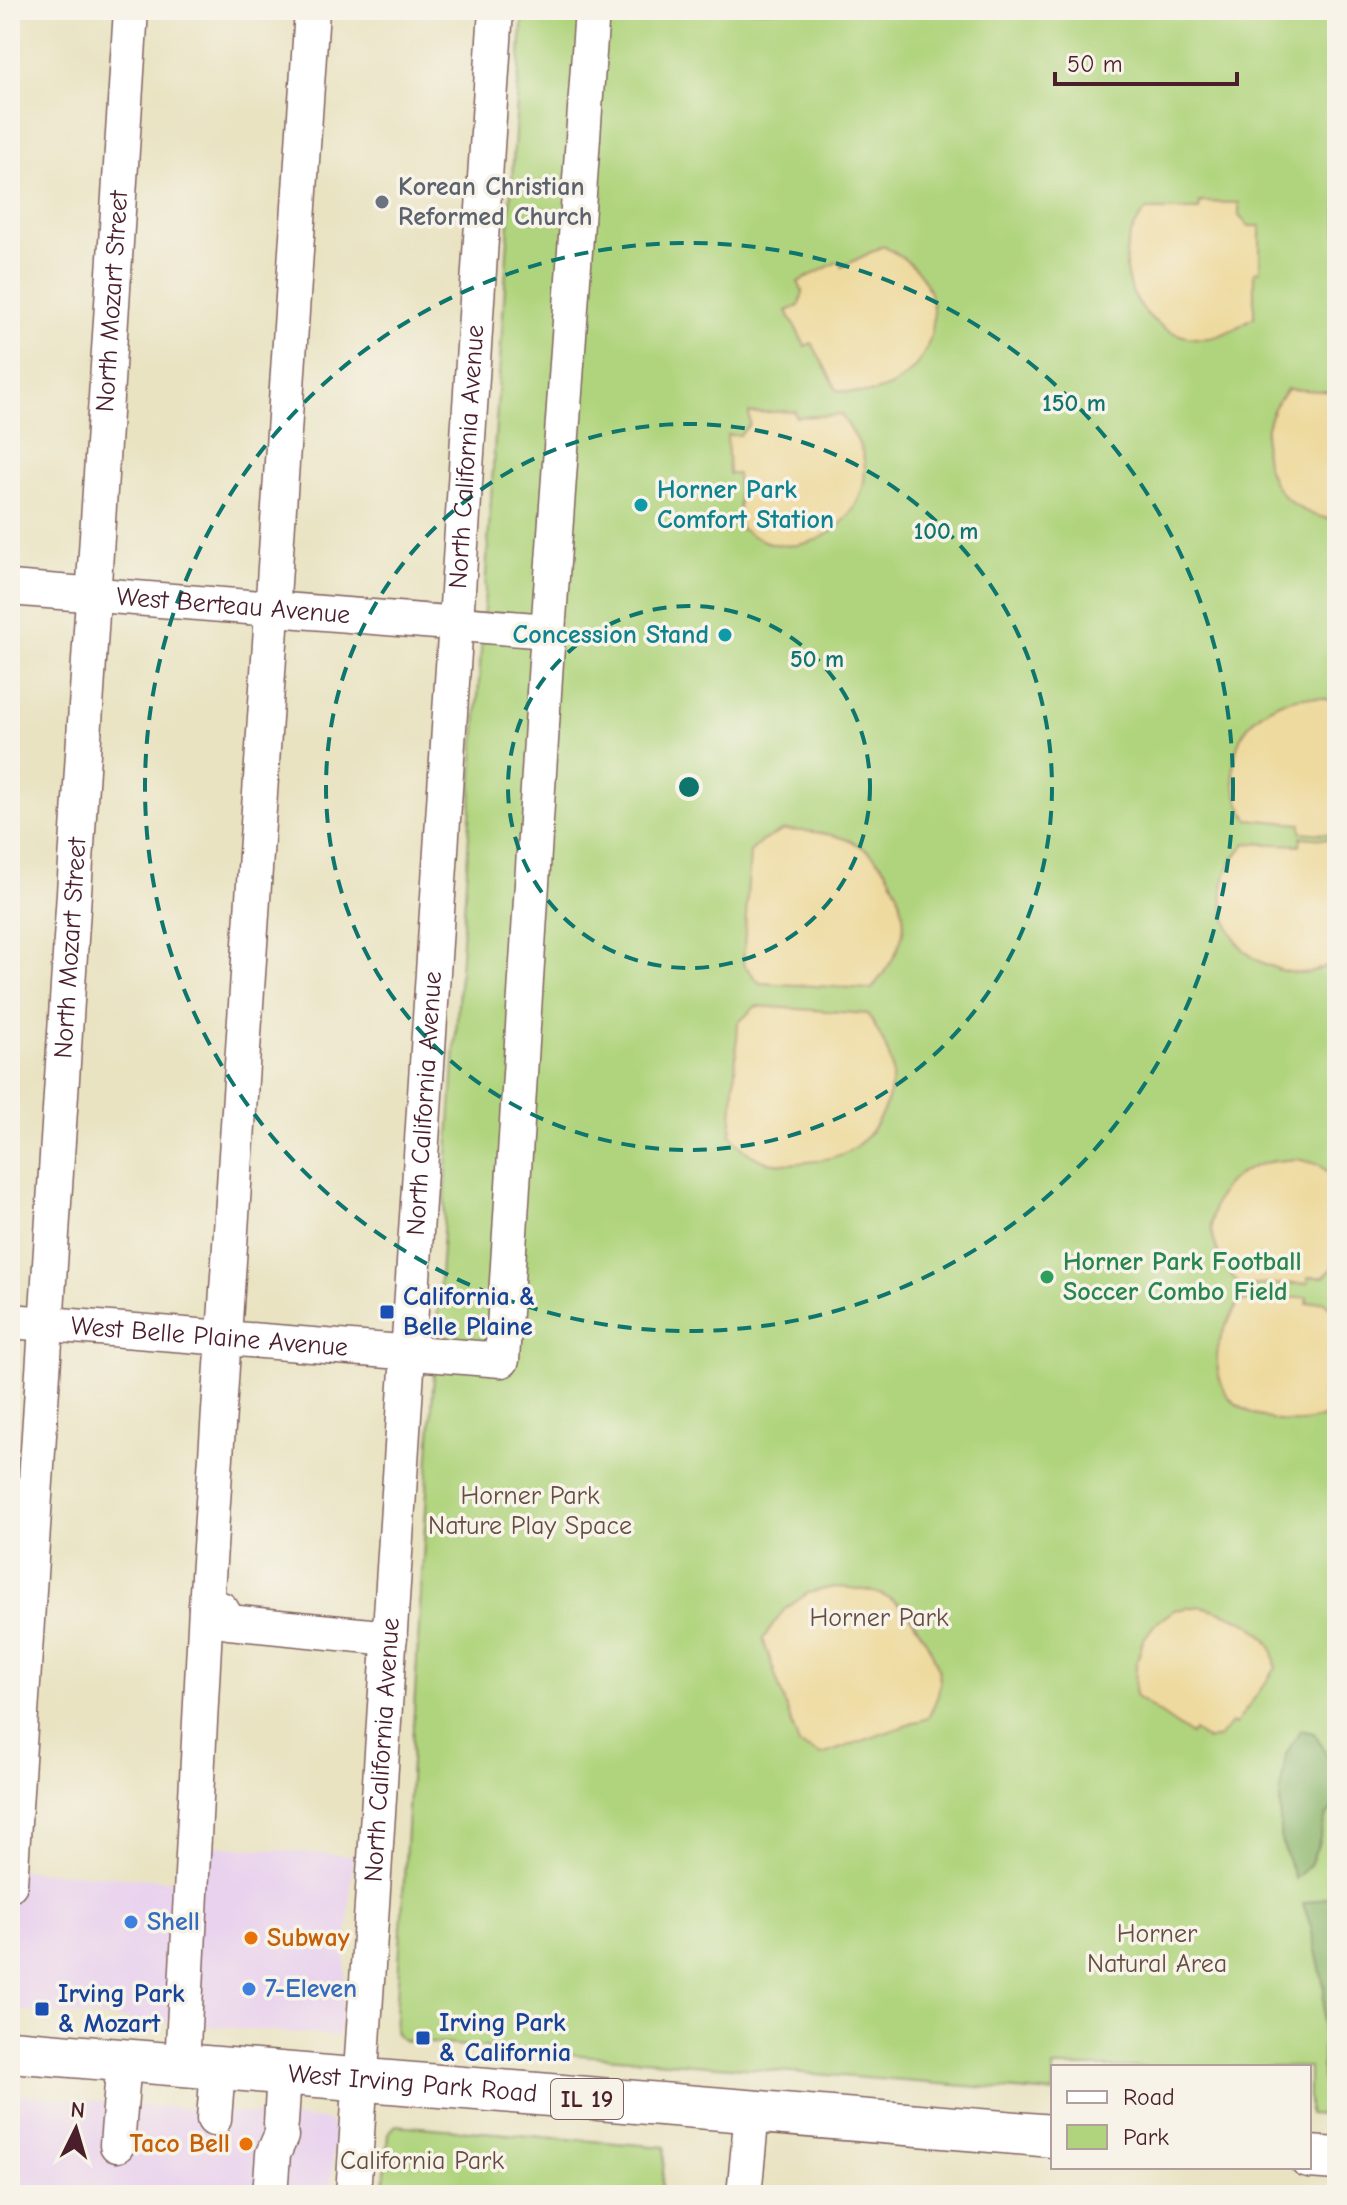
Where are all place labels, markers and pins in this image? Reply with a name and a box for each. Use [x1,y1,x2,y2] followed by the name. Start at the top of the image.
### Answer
[398,172,592,232] place label: Korean Christian Reformed Church
[373,193,391,211] marker: Korean Christian Reformed Church
[657,475,834,535] place label: Horner Park Comfort Station
[632,496,650,514] marker: Horner Park Comfort Station
[513,620,709,650] place label: Concession Stand
[716,626,734,644] marker: Concession Stand
[675,773,703,801] centre of rings
[1063,1247,1302,1307] place label: Horner Park Football Soccer Combo Field
[1038,1268,1056,1286] marker: Horner Park Football Soccer Combo Field
[403,1282,535,1342] place label: California & Belle Plaine
[378,1303,396,1321] marker: California & Belle Plaine
[147,1907,200,1937] place label: Shell
[122,1913,140,1931] marker: Shell
[267,1923,350,1953] place label: Subway
[242,1929,260,1947] marker: Subway
[265,1974,357,2004] place label: 7-Eleven
[58,1979,185,2039] place label: Irving Park & Mozart
[240,1980,258,1998] marker: 7-Eleven
[33,2000,51,2018] marker: Irving Park & Mozart
[439,2008,571,2068] place label: Irving Park & California
[414,2029,432,2047] marker: Irving Park & California
[129,2129,230,2159] place label: Taco Bell
[237,2135,255,2153] marker: Taco Bell

